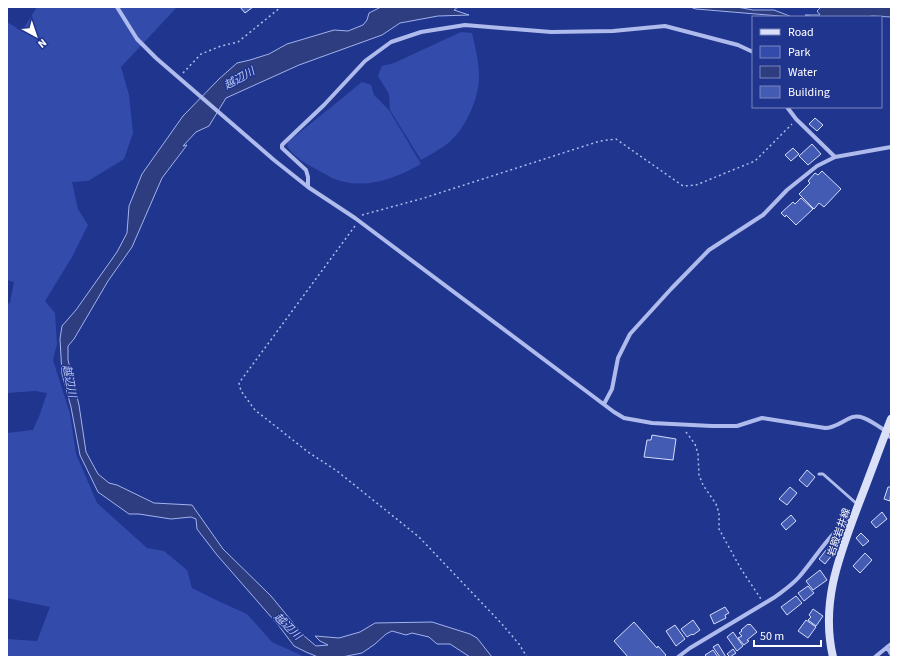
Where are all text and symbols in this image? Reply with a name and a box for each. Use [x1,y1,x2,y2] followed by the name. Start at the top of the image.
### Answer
[16,16,56,56] north arrow
[752,16,882,108] legend
[788,24,814,41] text: Road
[34,35,50,51] text: N
[788,44,810,61] text: Park
[221,63,258,93] water label: 越辺川
[788,64,818,81] text: Water
[788,84,830,101] text: Building
[59,363,80,400] water label: 越辺川
[824,506,854,558] street label: 岩殿岩井線
[271,610,305,644] water label: 越辺川
[754,622,821,648] scale bar
[760,628,784,645] text: 50 m

